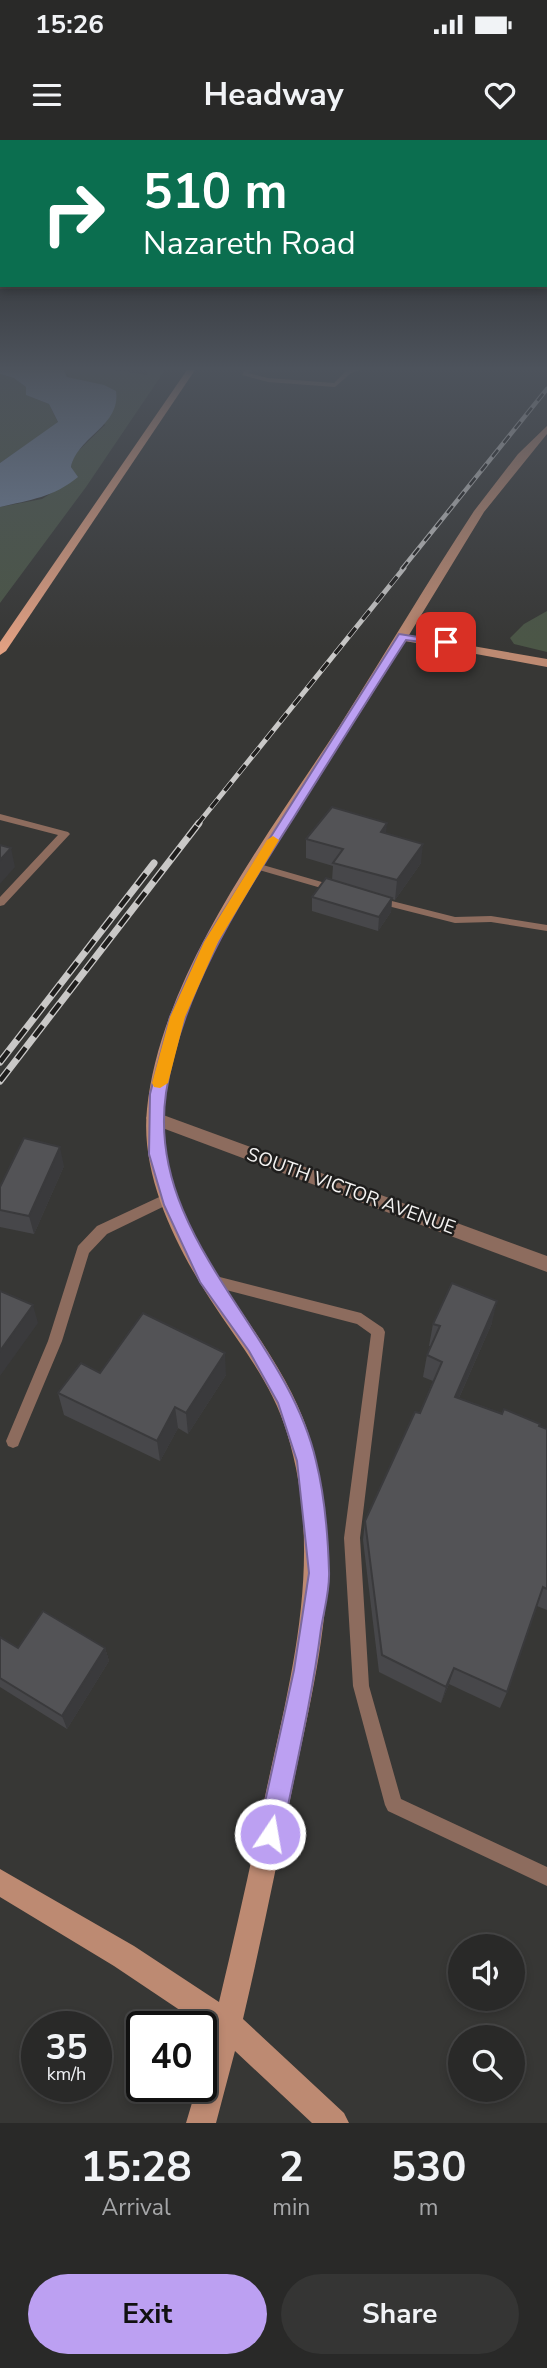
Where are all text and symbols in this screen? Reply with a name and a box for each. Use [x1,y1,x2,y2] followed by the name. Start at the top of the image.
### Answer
[35,7,104,42] text: 15:26
[204,73,343,116] text: Headway
[28,76,66,114] icon: menu
[481,76,519,114] icon: heart
[143,158,287,225] text: 510 m
[28,168,119,259] icon: right
[143,222,356,265] text: Nazareth Road
[416,612,476,672] pin
[427,623,465,661] icon: arrive
[243,1141,459,1241] street label: SOUTH VICTOR AVENUE
[233,1797,307,1871] position arrow
[448,1934,525,2102] map controls
[448,1934,525,2011] button: sound
[126,2011,217,2102] speed limit sign: 40
[45,2024,88,2071] text: 35
[448,2025,525,2102] button: search
[47,2062,86,2086] text: km/h
[81,2139,192,2196] text: 15:28
[279,2139,304,2196] text: 2
[391,2139,466,2196] text: 530
[102,2192,171,2223] text: Arrival
[272,2192,310,2223] text: min
[419,2192,439,2223] text: m
[28,2274,267,2354] button: Exit
[281,2274,519,2354] button: Share

